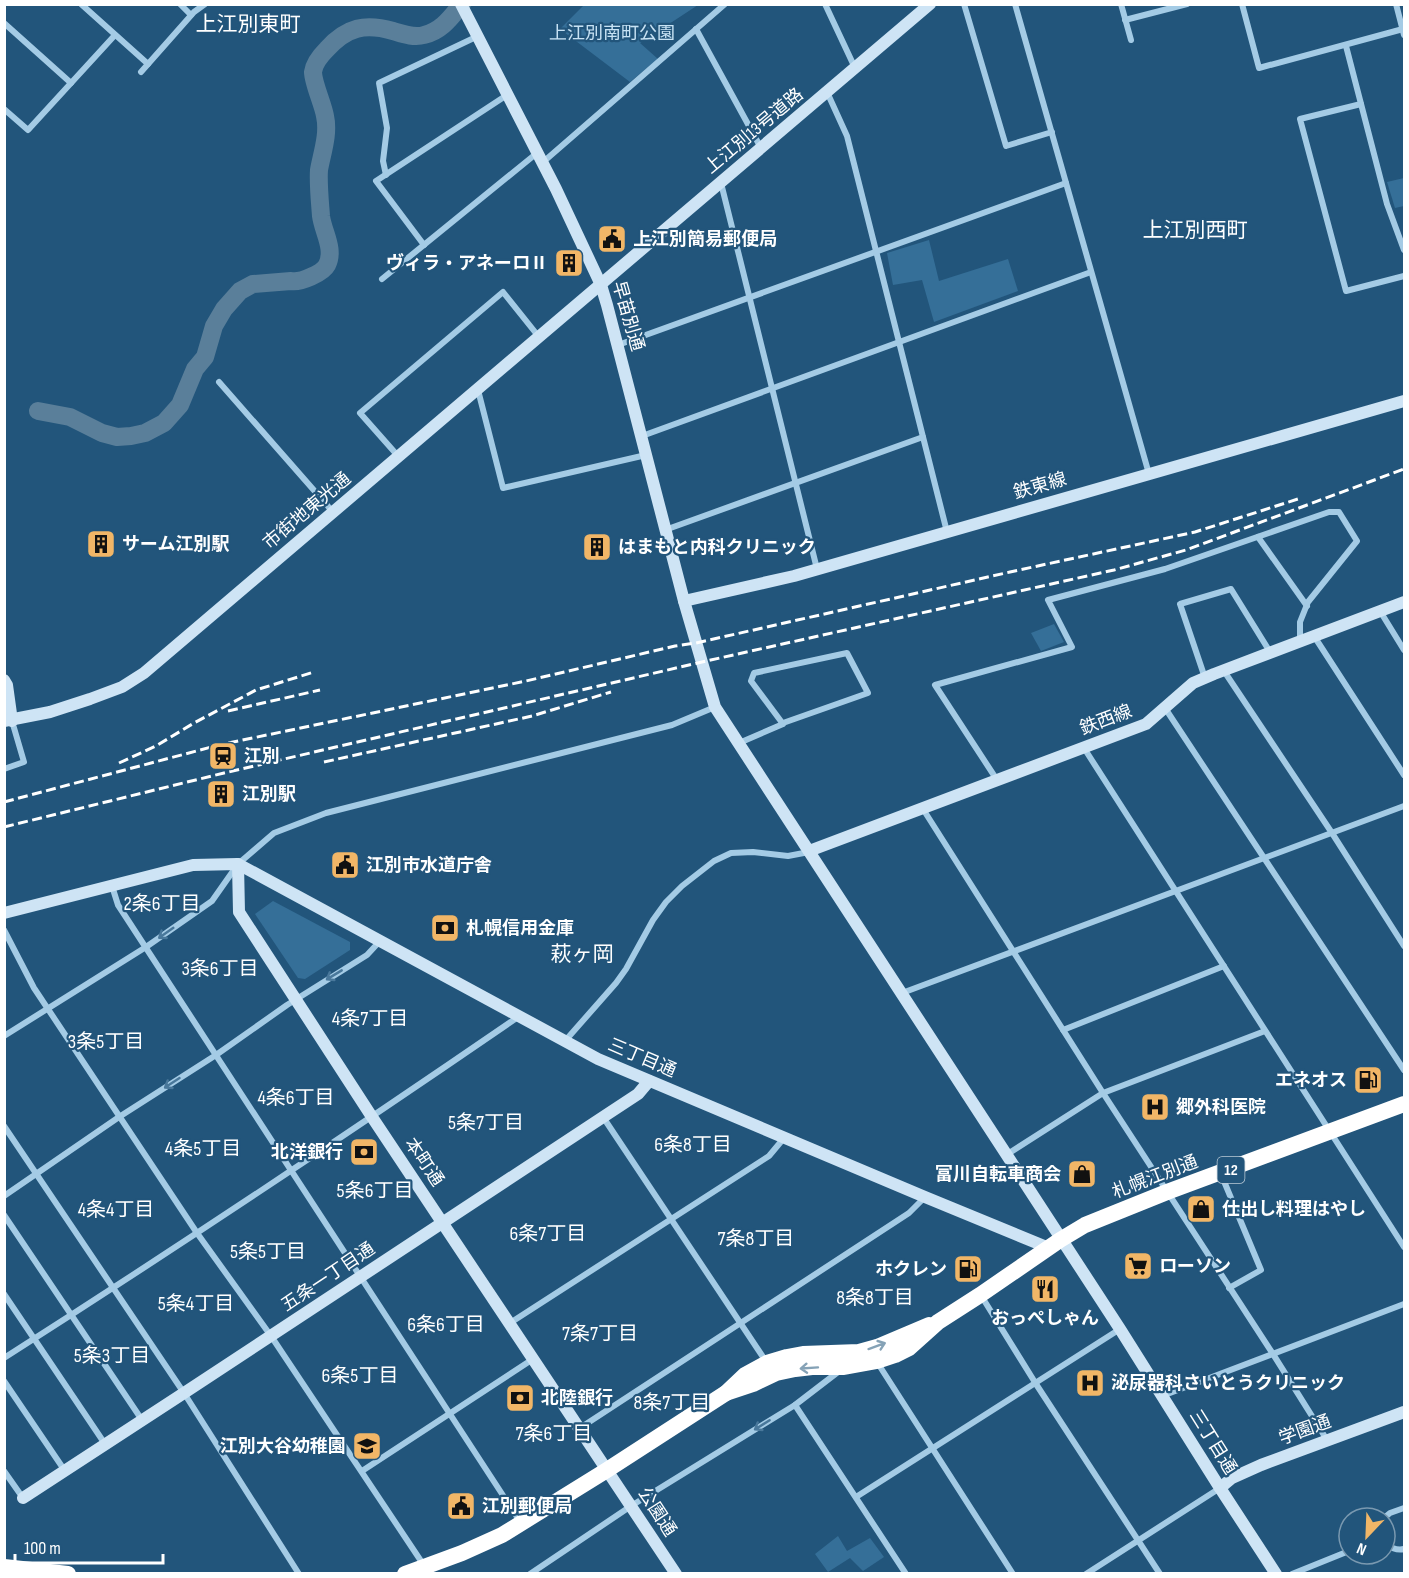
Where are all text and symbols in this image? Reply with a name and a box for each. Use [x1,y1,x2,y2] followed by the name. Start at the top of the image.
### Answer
[196,12,301,37] district label: 上江別東町
[549,23,675,44] park label: 上江別南町公園
[701,84,807,178] street label: 上江別13号道路
[1143,218,1248,243] district label: 上江別西町
[596,223,628,255] public building icon: 上江別簡易郵便局
[633,229,777,250] place label: 上江別簡易郵便局
[553,247,585,279] building icon: ヴィラ・アネーロⅡ
[386,252,548,274] place label: ヴィラ・アネーロⅡ
[608,279,648,353] street label: 早苗別通
[259,468,355,554] street label: 市街地東光通
[1011,468,1069,504] street label: 鉄東線
[85,528,117,560] building icon: サーム江別駅
[581,531,613,563] building icon: はまもと内科クリニック
[122,534,229,555] place label: サーム江別駅
[618,537,816,558] place label: はまもと内科クリニック
[1077,701,1135,739] street label: 鉄西線
[207,740,239,772] station icon: 江別
[244,746,280,767] place label: 江別
[205,778,237,810] building icon: 江別駅
[242,784,296,805] place label: 江別駅
[329,849,361,881] public building icon: 江別市水道庁舎
[366,855,492,876] place label: 江別市水道庁舎
[124,892,201,916] district label: 2条6丁目
[429,912,461,944] bank icon: 札幌信用金庫
[466,918,574,939] place label: 札幌信用金庫
[158,926,175,939] one-way arrow
[551,942,614,967] district label: 萩ヶ岡
[181,957,259,981] district label: 3条6丁目
[326,970,343,982] one-way arrow
[332,1007,408,1031] district label: 4条7丁目
[68,1030,144,1054] district label: 3条5丁目
[605,1034,679,1082] street label: 三丁目通
[1352,1064,1384,1096] fuel station icon: エネオス
[1275,1070,1347,1091] place label: エネオス
[163,1077,180,1090] one-way arrow
[257,1086,335,1110] district label: 4条6丁目
[1139,1091,1171,1123] hospital icon: 郷外科医院
[1176,1097,1266,1118] place label: 郷外科医院
[448,1111,524,1135] district label: 5条7丁目
[654,1133,732,1157] district label: 6条8丁目
[400,1134,448,1190] street label: 本町通
[348,1136,380,1168] bank icon: 北洋銀行
[165,1137,241,1161] district label: 4条5丁目
[271,1141,343,1163] place label: 北洋銀行
[1109,1151,1201,1203] street label: 札幌江別通
[1218,1157,1244,1183] road number: 12
[1066,1158,1098,1190] shop icon: 富川自転車商会
[935,1164,1061,1185] place label: 富川自転車商会
[337,1179,413,1203] district label: 5条6丁目
[1185,1193,1217,1225] shop icon: 仕出し料理はやし
[78,1198,154,1222] district label: 4条4丁目
[1222,1199,1366,1220] place label: 仕出し料理はやし
[510,1222,586,1246] district label: 6条7丁目
[718,1227,794,1251] district label: 7条8丁目
[277,1238,379,1316] street label: 五条一丁目通
[230,1240,306,1264] district label: 5条5丁目
[1122,1250,1154,1282] supermarket icon: ローソン
[952,1253,984,1285] fuel station icon: ホクレン
[1159,1256,1231,1277] place label: ローソン
[875,1259,947,1280] place label: ホクレン
[1029,1273,1061,1305] restaurant icon: おっぺしゃん
[836,1286,914,1310] district label: 8条8丁目
[158,1292,234,1316] district label: 5条4丁目
[991,1308,1099,1329] place label: おっぺしゃん
[407,1313,485,1337] district label: 6条6丁目
[562,1322,638,1346] district label: 7条7丁目
[867,1340,886,1351] one-way arrow
[74,1344,150,1368] district label: 5条3丁目
[799,1362,819,1373] one-way arrow
[322,1364,398,1388] district label: 6条5丁目
[1074,1367,1106,1399] hospital icon: 泌尿器科さいとうクリニック
[1111,1373,1345,1394] place label: 泌尿器科さいとうクリニック
[504,1382,536,1414] bank icon: 北陸銀行
[541,1387,613,1409] place label: 北陸銀行
[634,1391,710,1415] district label: 8条7丁目
[1185,1406,1241,1478] street label: 三丁目通
[1276,1411,1334,1449] street label: 学園通
[754,1420,771,1432] one-way arrow
[516,1422,592,1446] district label: 7条6丁目
[351,1430,383,1462] school or university icon: 江別大谷幼稚園
[220,1436,346,1457] place label: 江別大谷幼稚園
[633,1484,681,1540] street label: 公園通
[445,1490,477,1522] public building icon: 江別郵便局
[482,1496,572,1517] place label: 江別郵便局
[1337,1506,1397,1566] north arrow
[15,1527,164,1565] scale bar
[24,1538,61,1559] text: 100 m
[1354,1538,1369,1559] text: N

